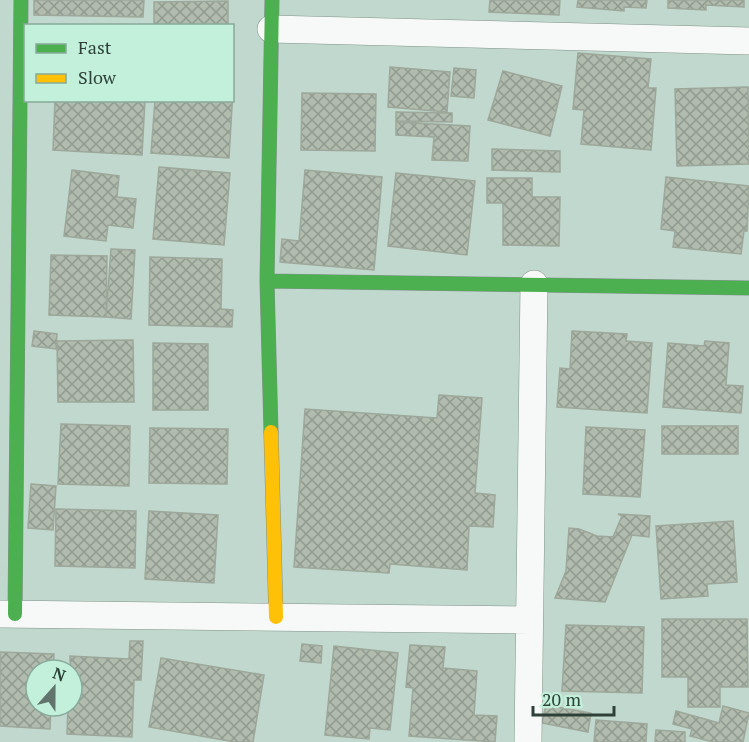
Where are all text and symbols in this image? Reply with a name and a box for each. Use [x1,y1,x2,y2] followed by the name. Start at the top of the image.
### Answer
[24,24,234,102] legend
[78,35,112,59] text: Fast
[78,65,117,89] text: Slow
[24,658,84,718] north arrow
[50,662,69,686] text: N
[533,679,614,717] scale bar
[542,687,582,711] text: 20 m

